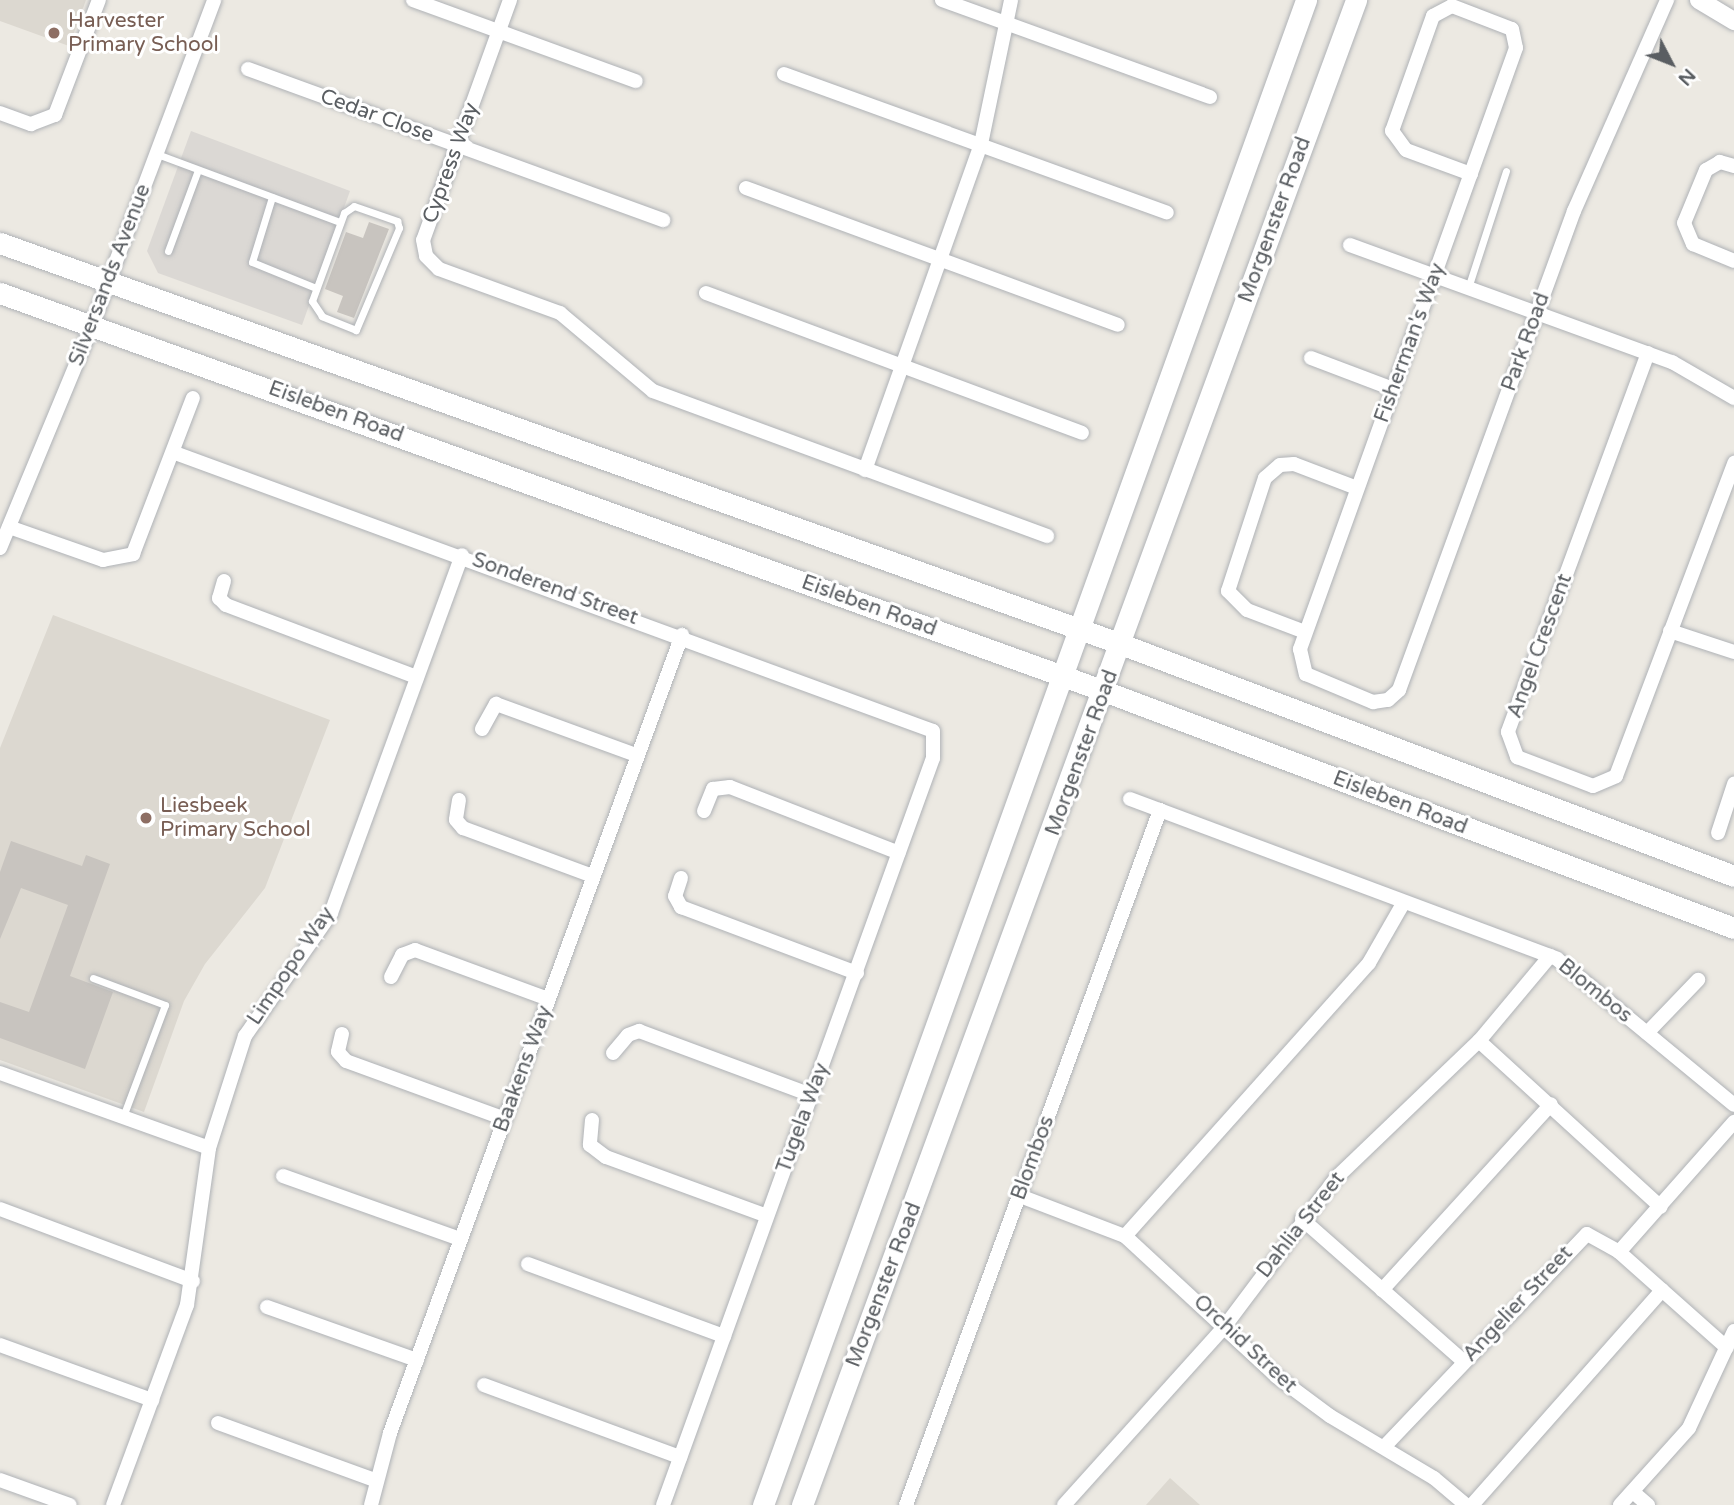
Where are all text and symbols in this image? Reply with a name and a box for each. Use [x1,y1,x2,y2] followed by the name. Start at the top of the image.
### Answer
[68,8,219,58] place label: Harvester Primary School
[46,25,62,41] marker: Harvester Primary School
[1636,28,1706,98] north arrow
[1673,64,1700,90] text: N
[317,84,437,148] street label: Cedar Close
[418,99,484,227] street label: Cypress Way
[1233,134,1317,306] street label: Morgenster Road
[64,181,156,369] street label: Silversands Avenue
[1369,260,1451,426] street label: Fisherman's Way
[1497,289,1555,395] street label: Park Road
[265,376,407,448] street label: Eisleben Road
[469,547,641,631] street label: Sonderend Street
[798,570,940,642] street label: Eisleben Road
[1502,570,1578,722] street label: Angel Crescent
[1040,667,1124,839] street label: Morgenster Road
[1329,766,1471,840] street label: Eisleben Road
[160,793,311,843] place label: Liesbeek Primary School
[138,810,154,826] marker: Liesbeek Primary School
[242,902,340,1030] street label: Limpopo Way
[1553,954,1637,1028] street label: Blombos
[488,1002,558,1136] street label: Baakens Way
[771,1060,835,1176] street label: Tugela Way
[1006,1112,1060,1204] street label: Blombos
[1252,1167,1350,1283] street label: Dahlia Street
[841,1199,927,1371] street label: Morgenster Road
[1458,1241,1578,1367] street label: Angelier Street
[1188,1290,1302,1398] street label: Orchid Street

